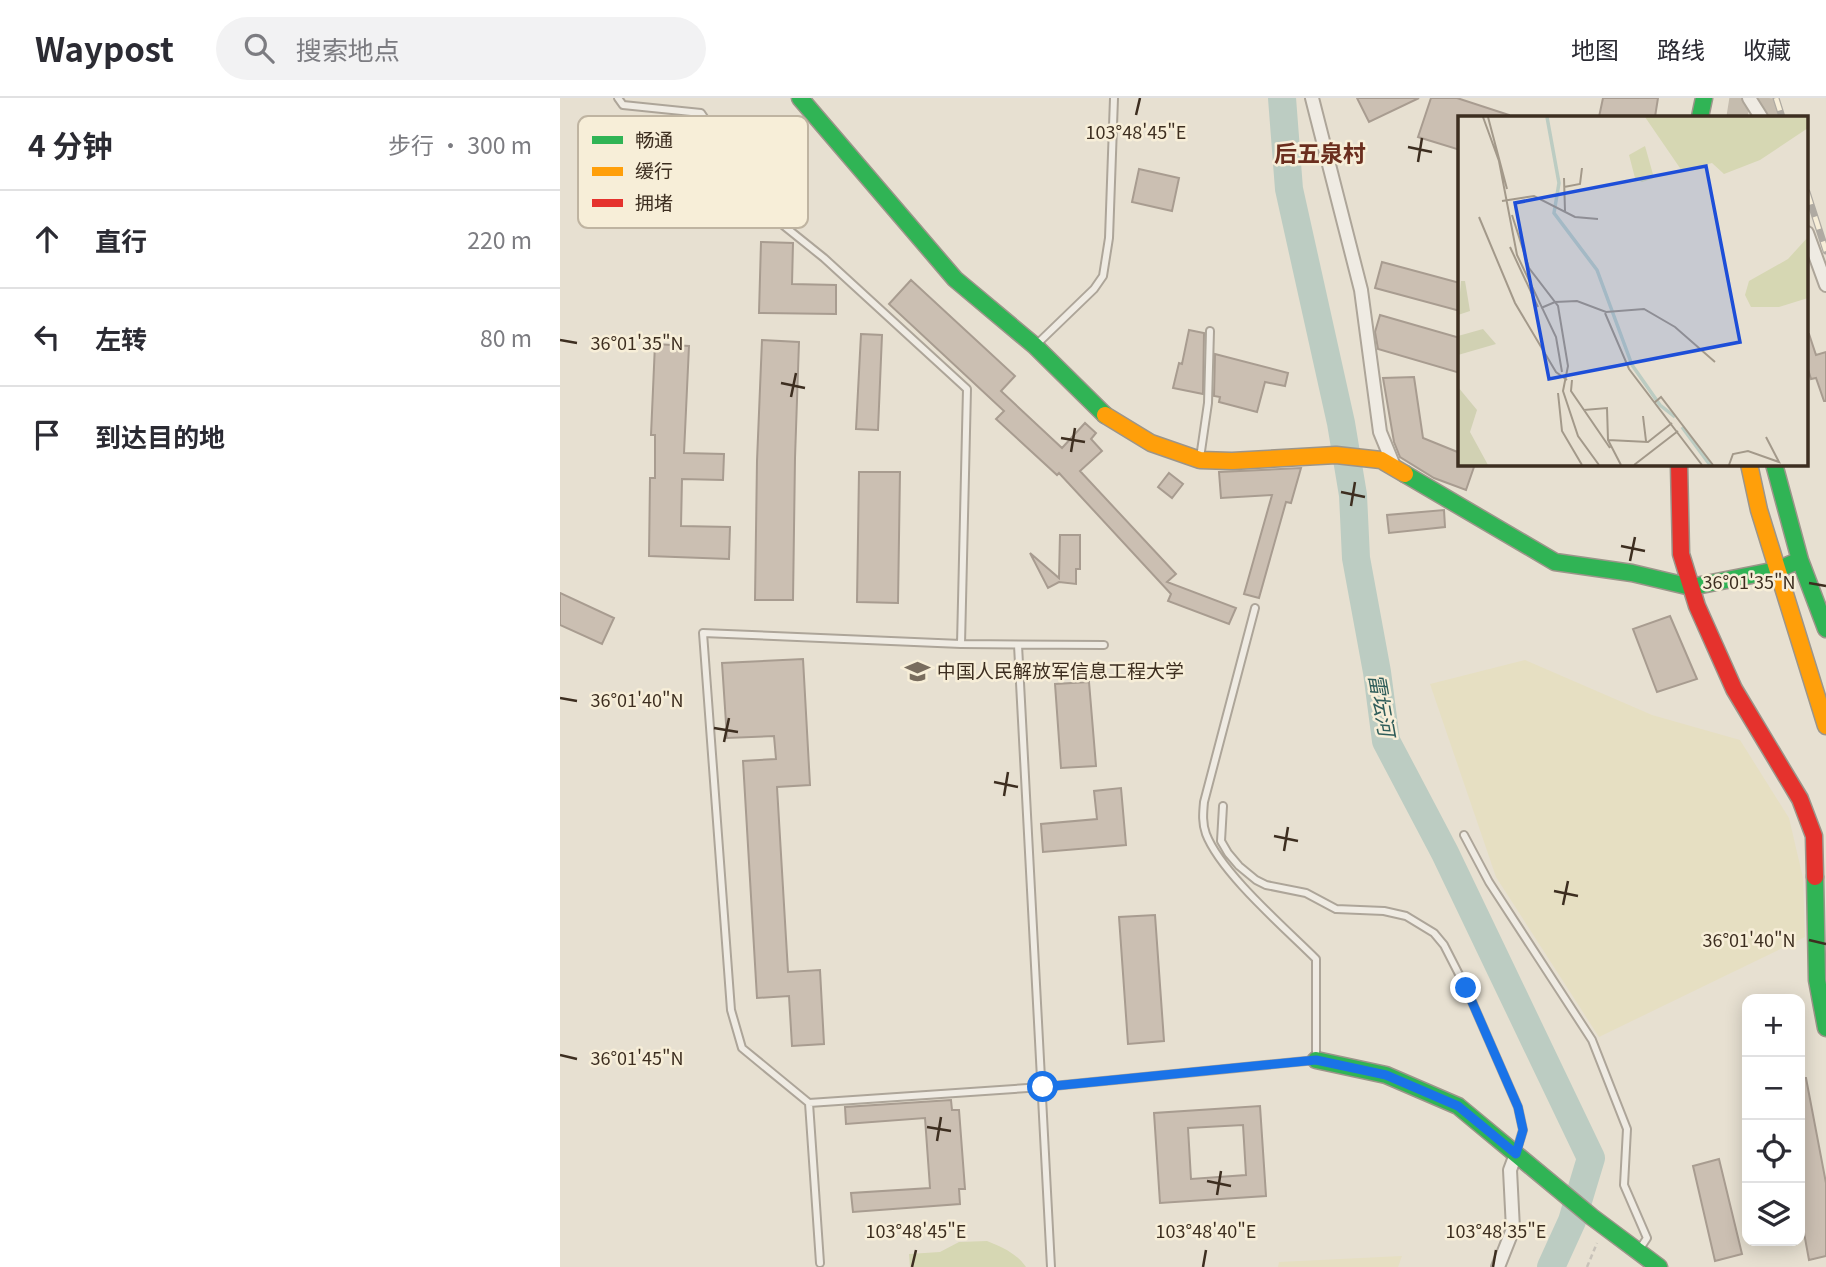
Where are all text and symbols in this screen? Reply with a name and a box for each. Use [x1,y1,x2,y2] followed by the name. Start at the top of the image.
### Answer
[216,17,706,80] search box
[35,24,174,72] text: Waypost
[240,29,278,67] icon: search
[296,30,400,67] text: 搜索地点
[1571,31,1619,66] text: 地图
[1657,31,1705,66] text: 路线
[1743,31,1791,66] text: 收藏
[578,116,808,228] legend
[1458,116,1808,466] inset map
[1086,118,1186,144] text: 103°48'45"E
[28,122,113,166] text: 4 分钟
[635,125,673,152] text: 畅通
[388,127,532,161] text: 步行 · 300 m
[1274,135,1366,169] district label: 后五泉村
[635,156,673,183] text: 缓行
[635,188,673,215] text: 拥堵
[28,220,66,258] icon: ahead
[95,221,147,258] text: 直行
[467,222,532,256] text: 220 m
[28,318,66,356] icon: left
[95,319,147,356] text: 左转
[480,320,532,354] text: 80 m
[590,329,684,355] text: 36°01'35"N
[28,416,66,454] icon: arrive
[95,417,225,454] text: 到达目的地
[1702,568,1796,594] text: 36°01'35"N
[937,656,1184,683] place label: 中国人民解放军信息工程大学
[903,657,931,685] school or university icon: 中国人民解放军信息工程大学
[1363,671,1404,742] water label: 雷坛河
[590,686,684,712] text: 36°01'40"N
[1702,926,1796,952] text: 36°01'40"N
[1450,972,1481,1003] route end
[1742,994,1805,1246] map controls
[1742,994,1805,1057] button: +
[590,1044,684,1070] text: 36°01'45"N
[1742,1057,1805,1120] button: −
[1027,1071,1058,1102] route start
[1742,1120,1805,1183] button: locate
[1742,1183,1805,1246] button: layers
[866,1217,966,1243] text: 103°48'45"E
[1156,1217,1256,1243] text: 103°48'40"E
[1446,1217,1546,1243] text: 103°48'35"E

